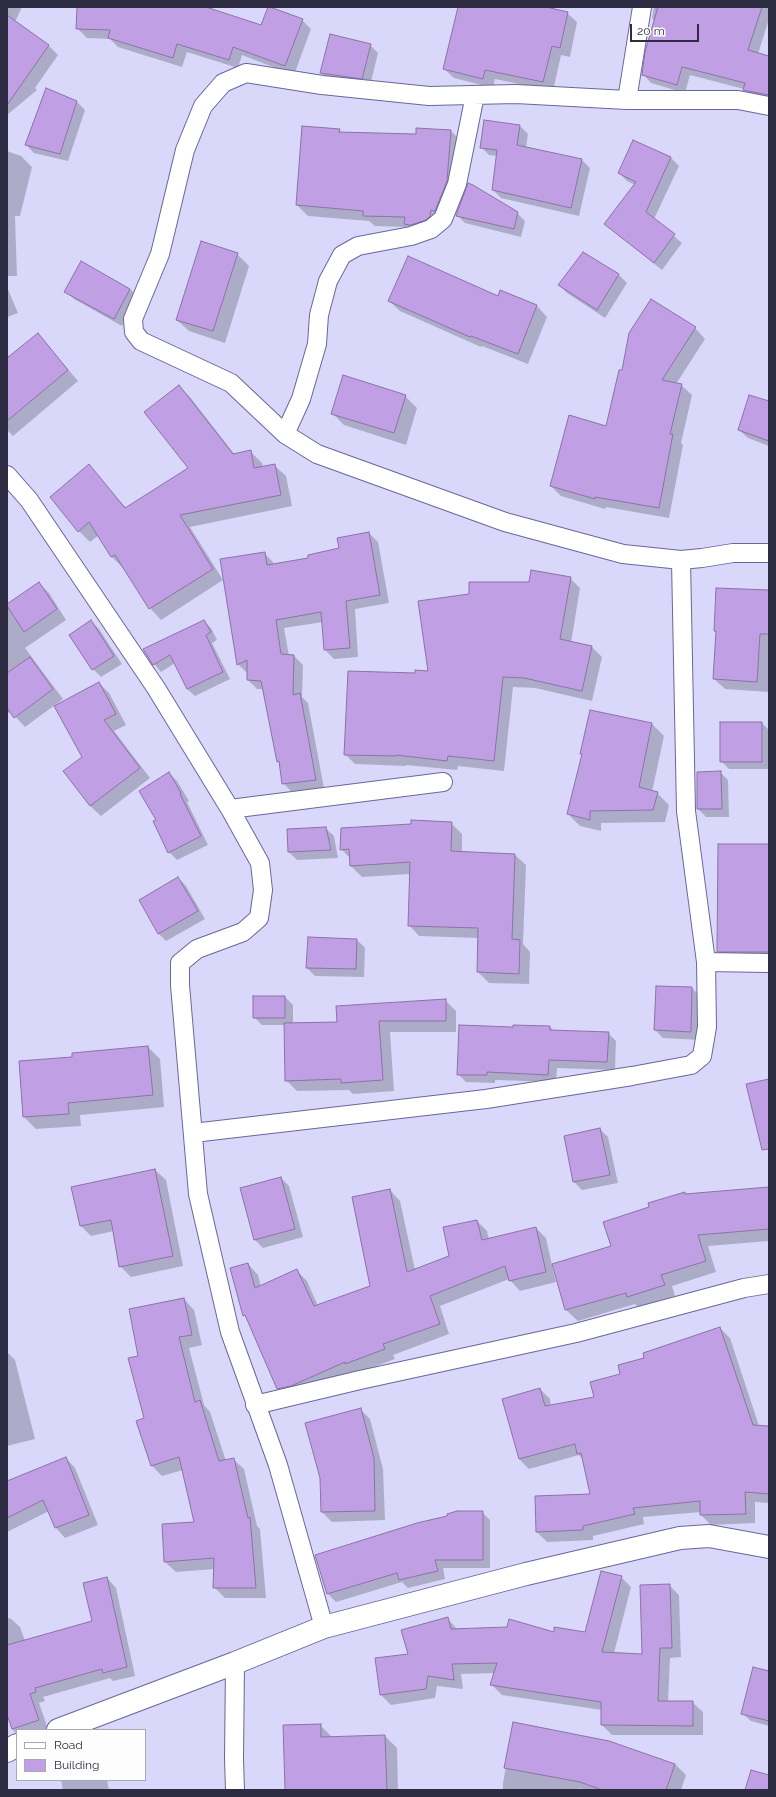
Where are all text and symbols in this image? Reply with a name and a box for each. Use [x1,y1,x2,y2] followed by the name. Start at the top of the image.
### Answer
[632,16,701,42] scale bar
[637,24,665,38] text: 20 m
[16,1729,146,1781] legend
[54,1738,83,1752] text: Road
[54,1758,100,1772] text: Building

